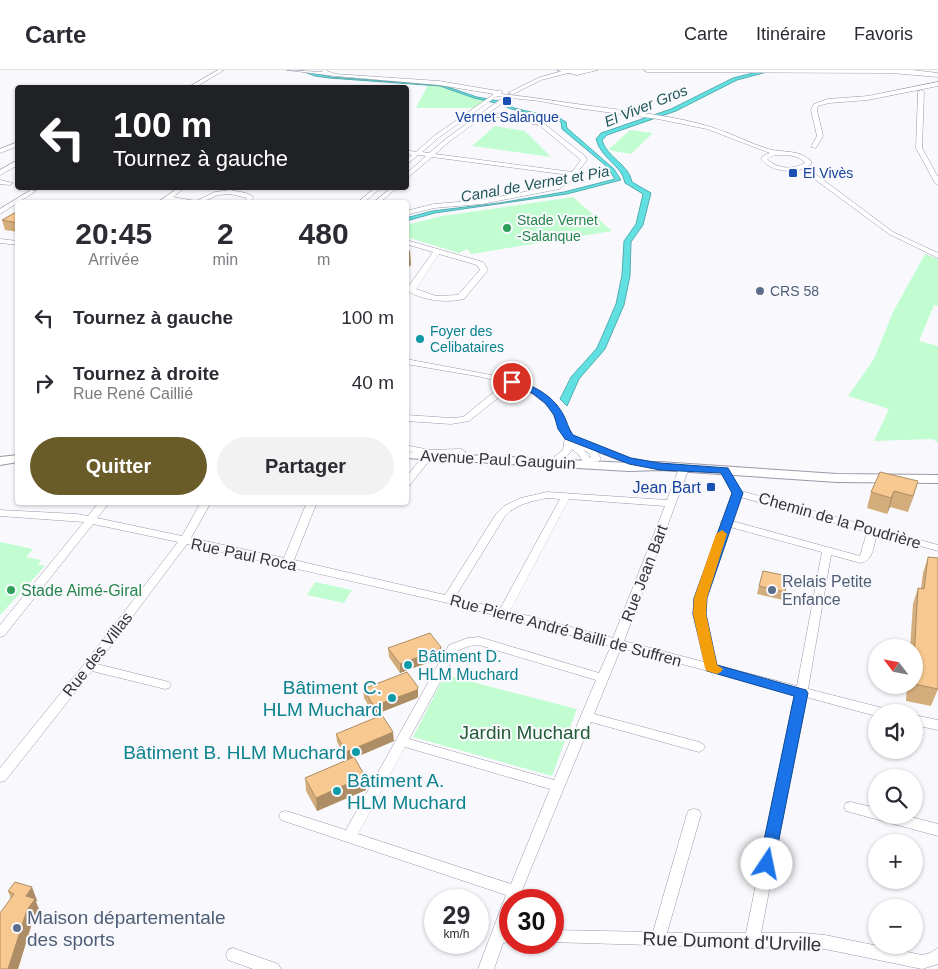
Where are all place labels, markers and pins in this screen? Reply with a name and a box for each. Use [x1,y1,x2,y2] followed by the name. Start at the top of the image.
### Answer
[501,95,513,107] marker: Vernet Salanque
[455,109,559,125] place label: Vernet Salanque
[803,165,853,181] place label: El Vivès
[787,167,799,179] marker: El Vivès
[517,212,598,244] place label: Stade Vernet -Salanque
[501,222,513,234] marker: Stade Vernet -Salanque
[770,283,819,299] place label: CRS 58
[754,285,766,297] marker: CRS 58
[430,323,504,355] place label: Foyer des Celibataires
[414,333,426,345] marker: Foyer des Celibataires
[491,361,533,403] pin
[633,479,702,496] place label: Jean Bart
[705,481,717,493] marker: Jean Bart
[782,573,872,608] place label: Relais Petite Enfance
[21,582,142,599] place label: Stade Aimé-Giral
[5,584,17,596] marker: Stade Aimé-Giral
[766,584,778,596] marker: Relais Petite Enfance
[418,648,518,683] place label: Bâtiment D. HLM Muchard
[402,659,414,671] marker: Bâtiment D. HLM Muchard
[263,677,382,720] place label: Bâtiment C. HLM Muchard
[386,692,398,704] marker: Bâtiment C. HLM Muchard
[123,742,346,763] place label: Bâtiment B. HLM Muchard
[350,746,362,758] marker: Bâtiment B. HLM Muchard
[347,770,466,813] place label: Bâtiment A. HLM Muchard
[331,785,343,797] marker: Bâtiment A. HLM Muchard
[27,907,226,950] place label: Maison départementale des sports
[11,922,23,934] marker: Maison départementale des sports

